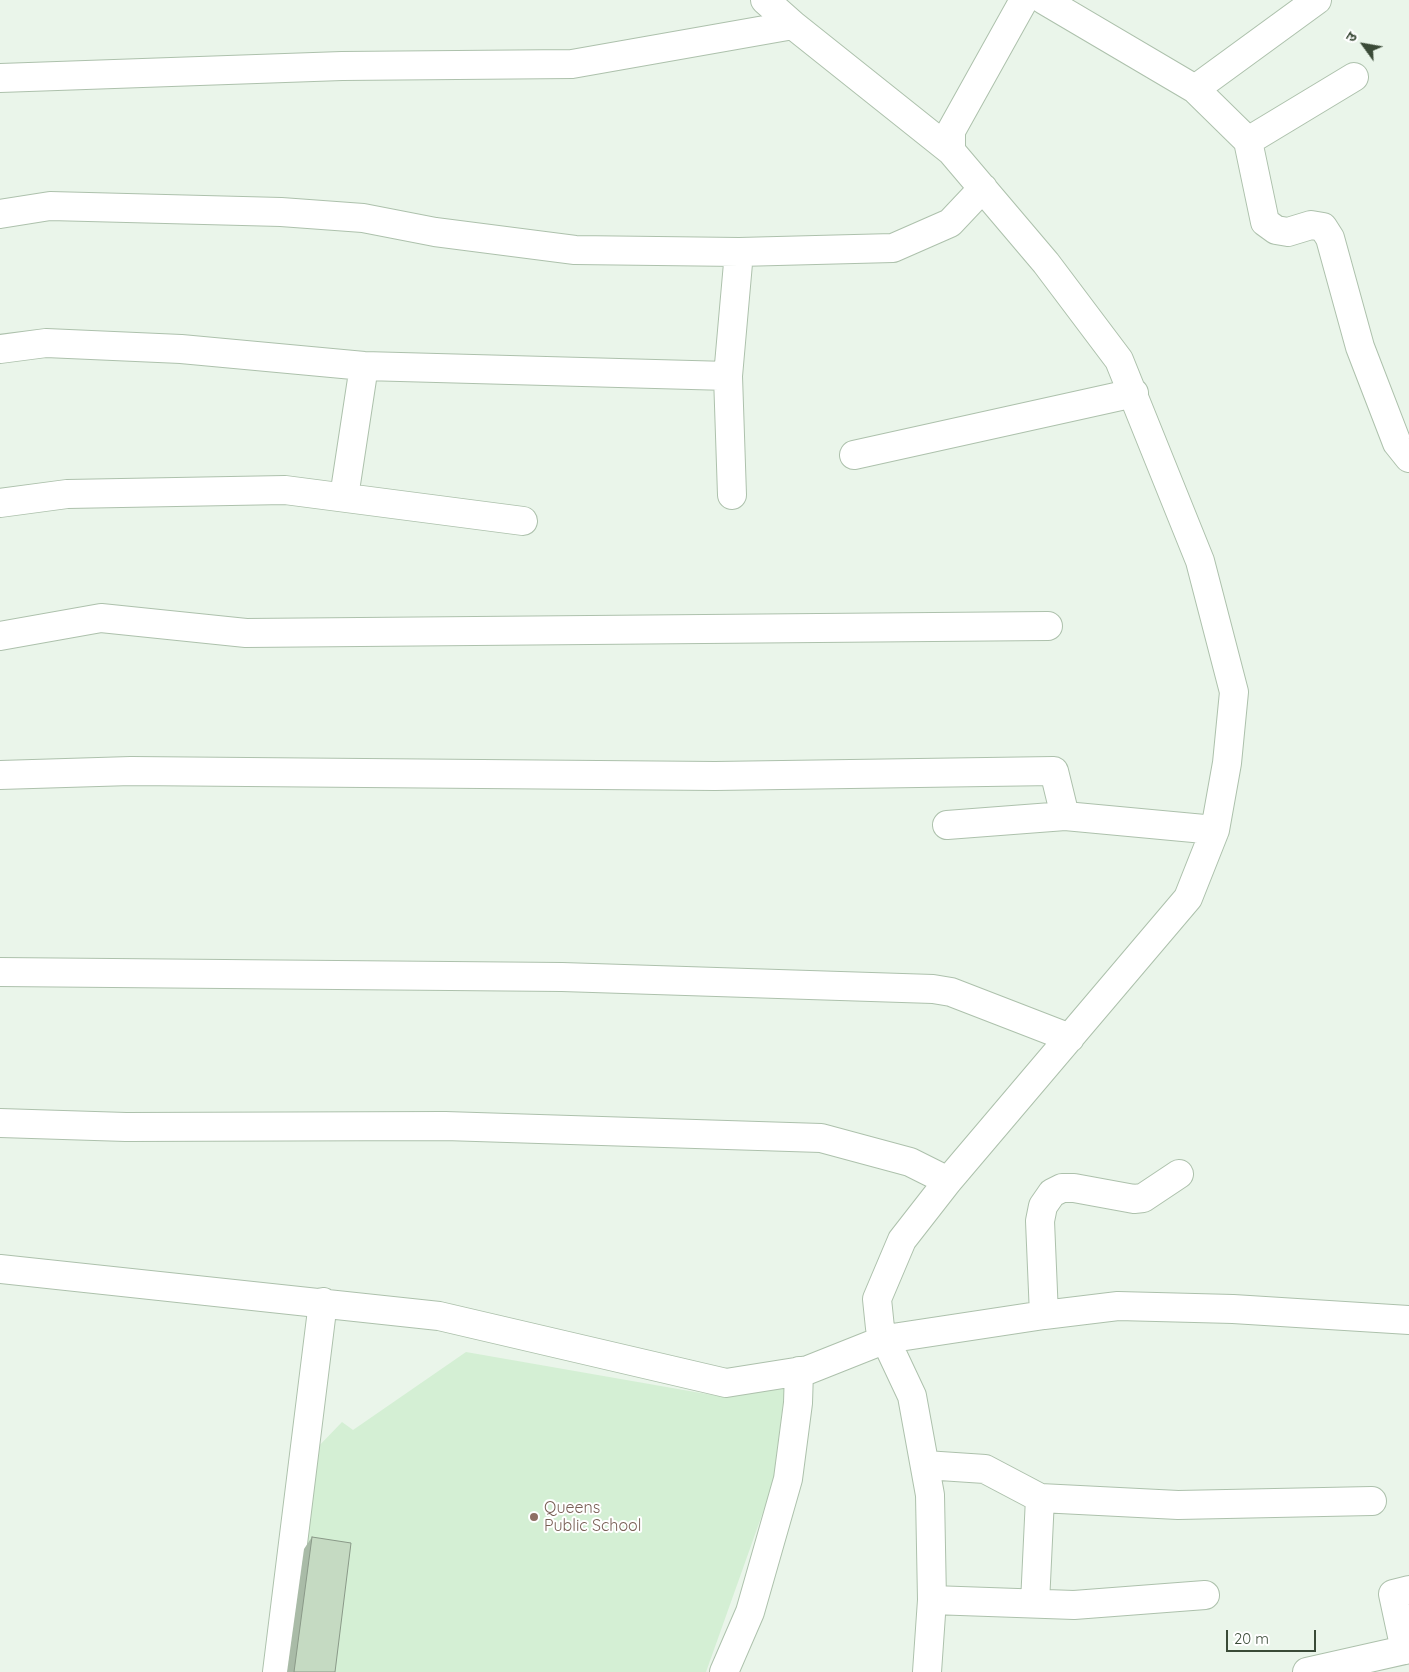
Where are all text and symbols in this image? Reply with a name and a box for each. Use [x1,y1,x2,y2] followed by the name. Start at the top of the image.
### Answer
[1339,20,1389,70] north arrow
[1341,29,1361,45] text: उ
[544,1498,641,1536] place label: Queens Public School
[528,1511,540,1523] marker: Queens Public School
[1229,1620,1319,1652] scale bar
[1234,1629,1269,1648] text: 20 m

